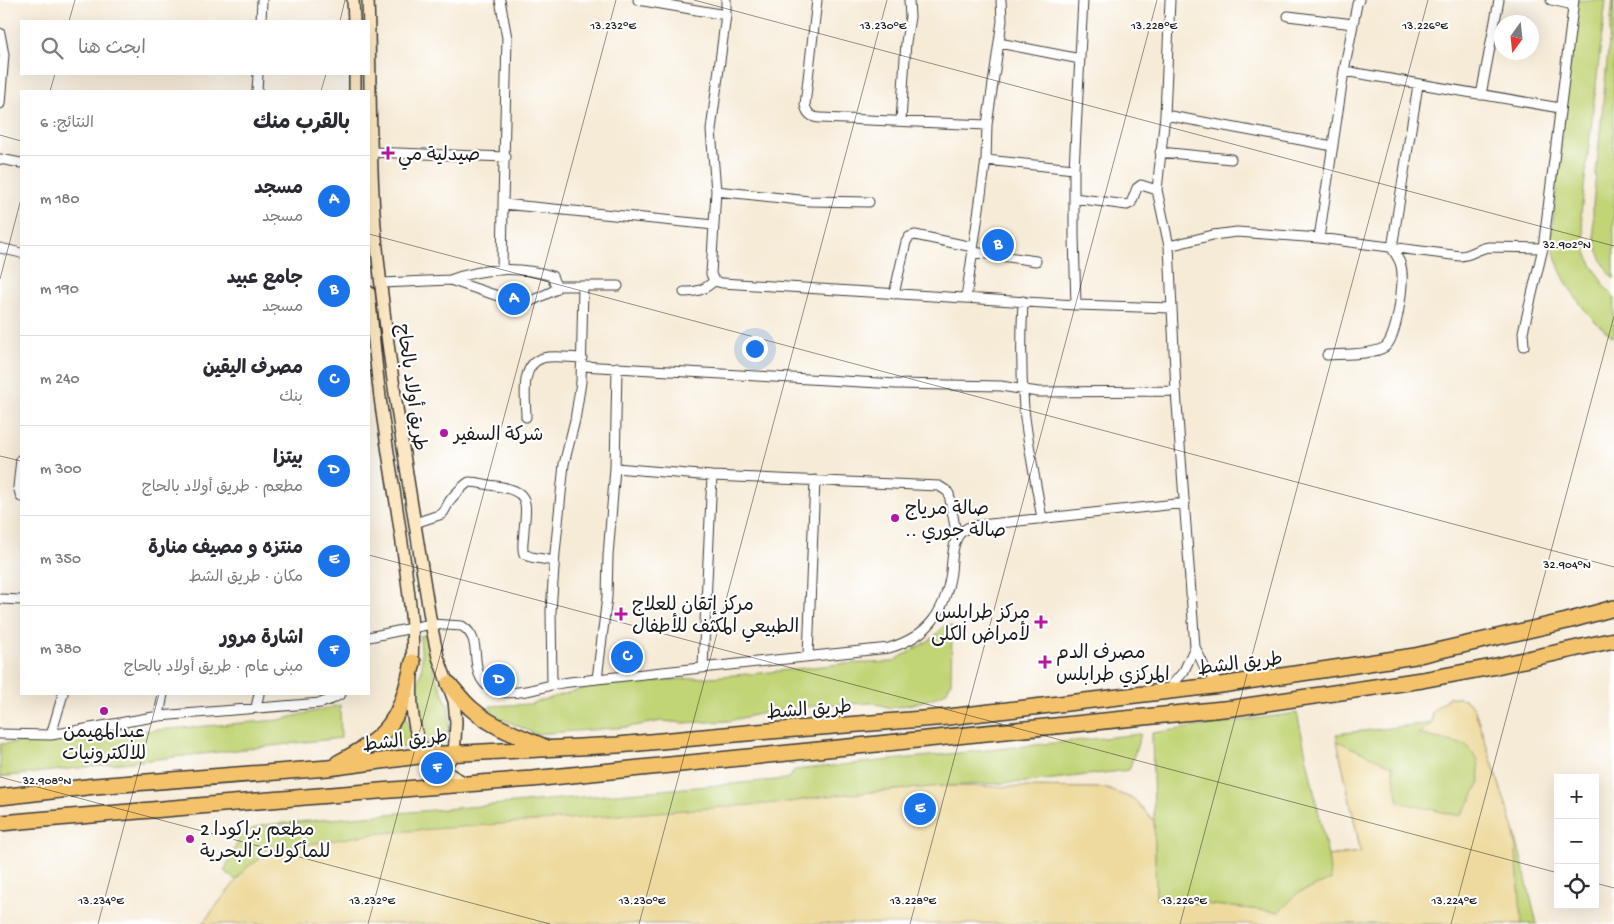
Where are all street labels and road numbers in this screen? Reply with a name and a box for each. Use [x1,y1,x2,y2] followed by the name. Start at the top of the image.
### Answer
[389,322,432,453] street label: طريق أولاد بالحاج
[1196,649,1284,682] street label: طريق الشط
[766,697,853,726] street label: طريق الشط
[362,727,449,758] street label: طريق الشط

